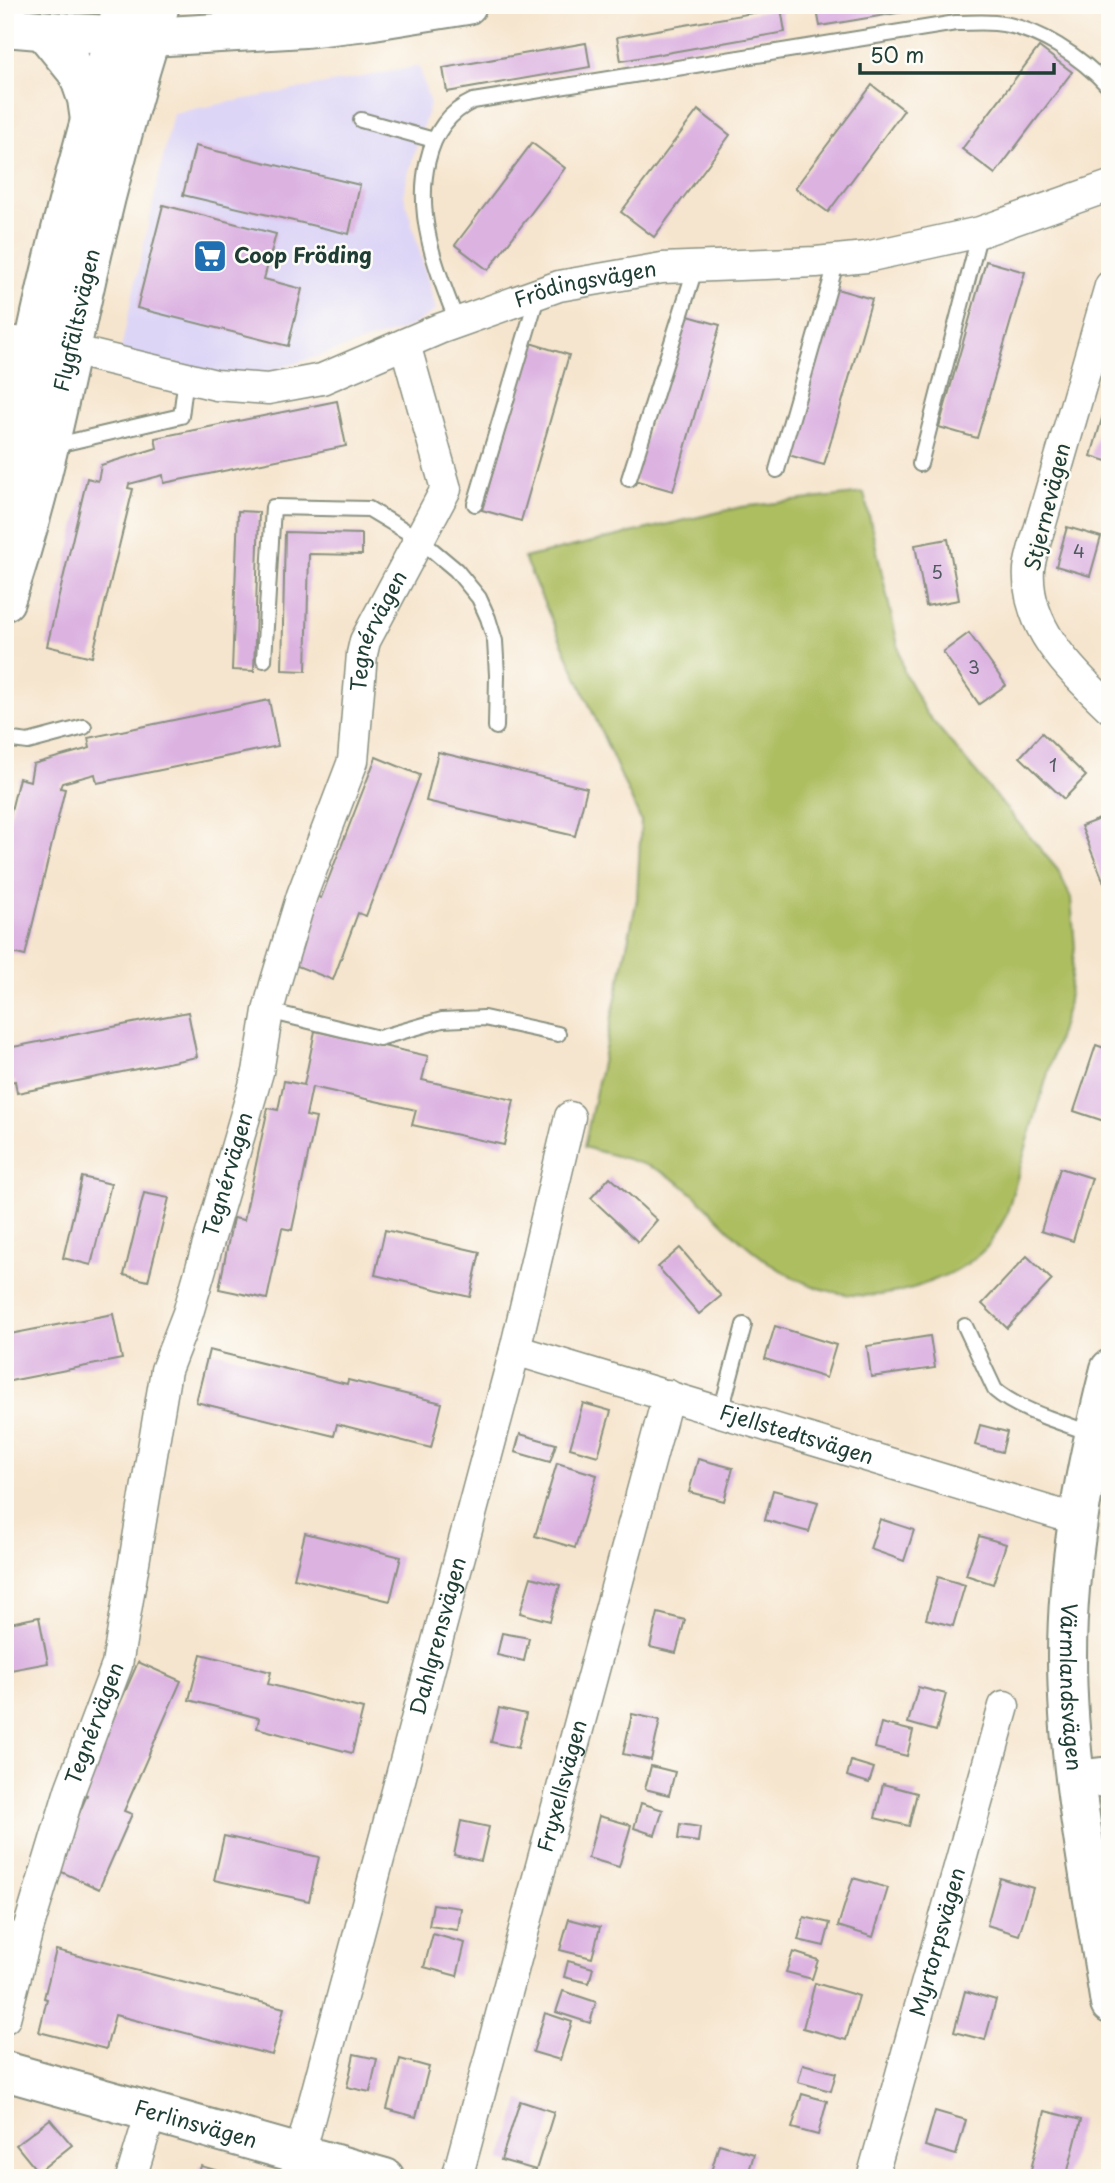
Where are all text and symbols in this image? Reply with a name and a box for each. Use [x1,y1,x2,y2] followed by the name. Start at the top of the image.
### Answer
[860,32,1054,76] scale bar
[870,38,924,70] text: 50 m
[191,237,229,275] supermarket icon: Coop Fröding
[234,238,372,270] place label: Coop Fröding
[44,245,107,394] street label: Flygfältsvägen
[509,251,659,315] street label: Frödingsvägen
[1015,439,1077,574] street label: Stjernevägen
[1073,537,1085,564] house number: 4
[931,558,943,585] house number: 5
[341,564,414,692] street label: Tegnérvägen
[968,653,980,680] house number: 3
[1049,751,1057,778] house number: 1
[193,1108,260,1240] street label: Tegnérvägen
[716,1395,878,1471] street label: Fjellstedtsvägen
[400,1553,473,1718] street label: Dahlgrensvägen
[1053,1602,1092,1772] street label: Värmlandsvägen
[55,1657,131,1789] street label: Tegnérvägen
[528,1716,594,1855] street label: Fryxellsvägen
[900,1863,972,2020] street label: Myrtorpsvägen
[131,2090,261,2155] street label: Ferlinsvägen

